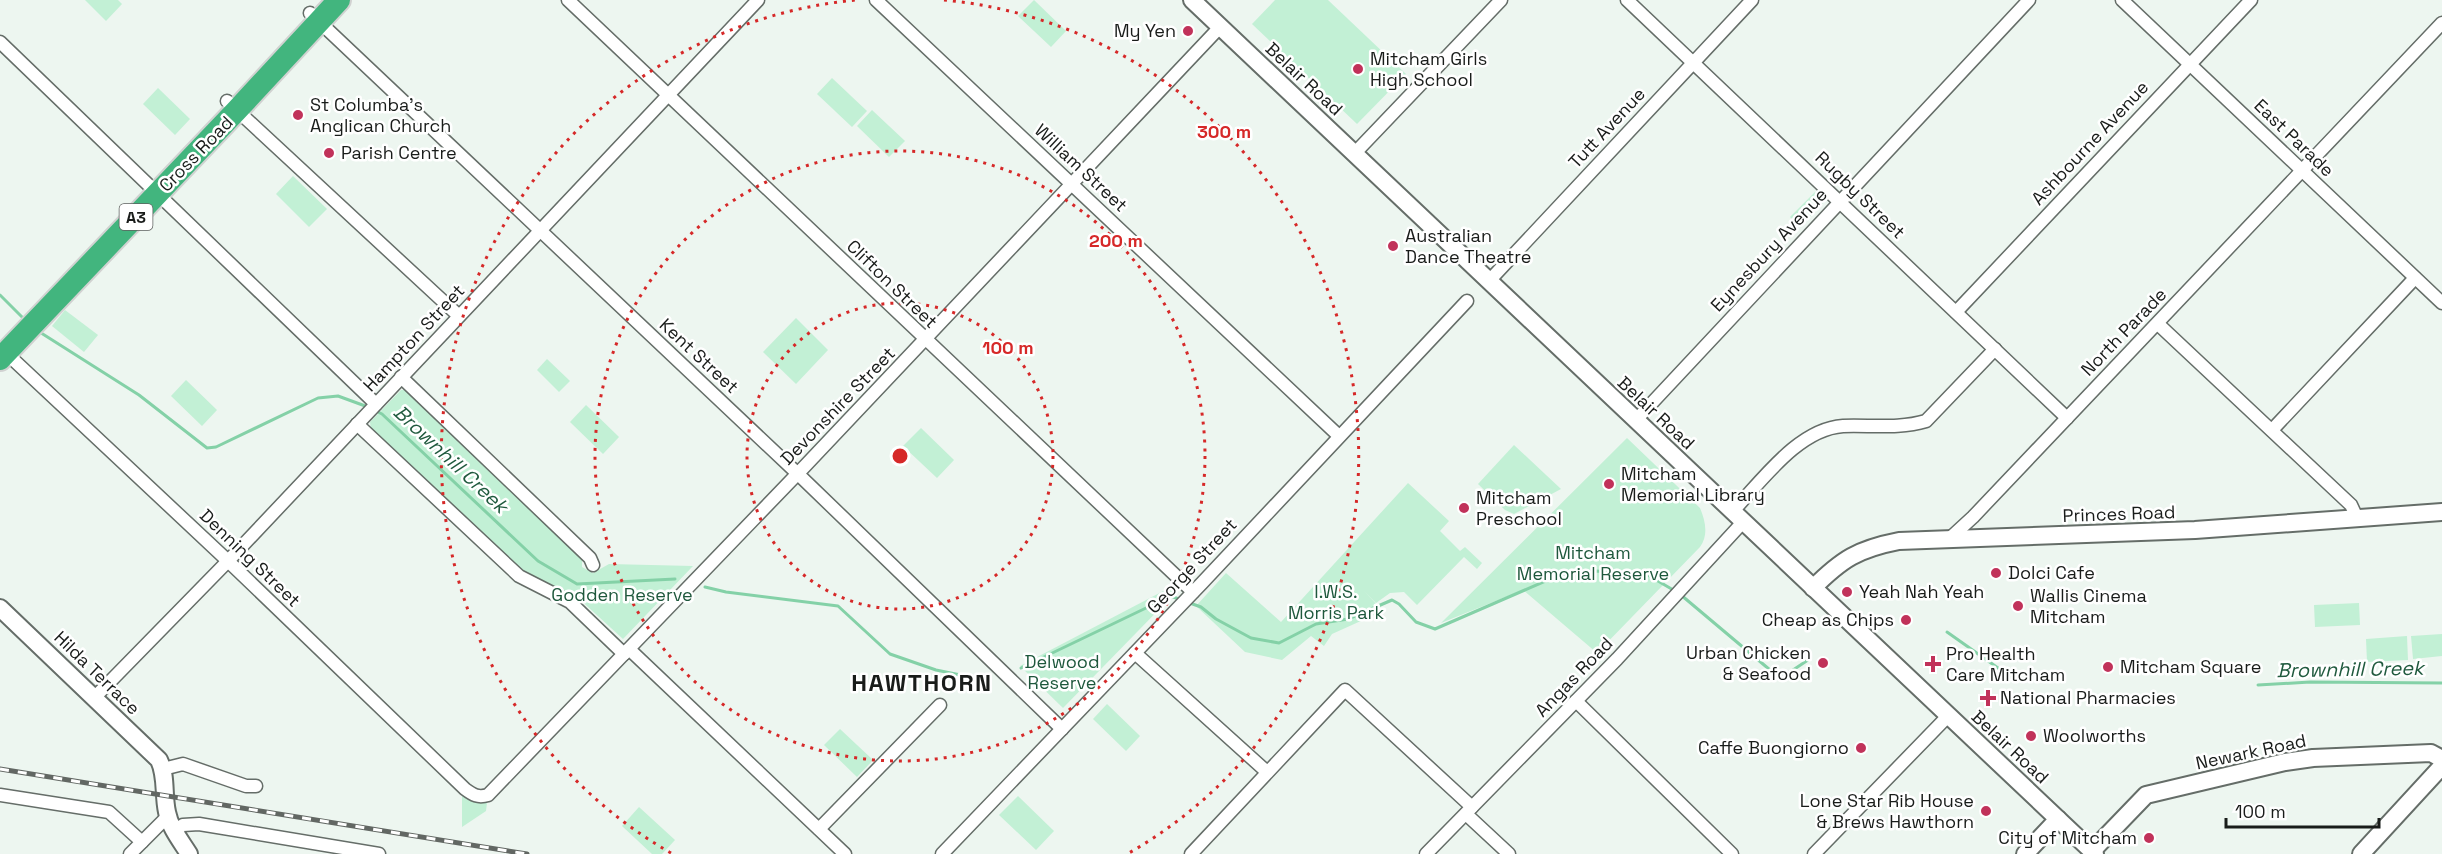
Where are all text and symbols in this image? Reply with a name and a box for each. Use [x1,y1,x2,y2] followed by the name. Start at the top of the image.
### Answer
[1114,19,1176,42] place label: My Yen
[1181,24,1195,38] marker: My Yen
[1261,37,1348,120] street label: Belair Road
[1370,47,1487,91] place label: Mitcham Girls High School
[1351,62,1365,76] marker: Mitcham Girls High School
[2026,76,2153,210] street label: Ashbourne Avenue
[1563,82,1650,173] street label: Tutt Avenue
[310,93,451,137] place label: St Columba's Anglican Church
[2250,94,2339,181] street label: East Parade
[291,108,305,122] marker: St Columba's Anglican Church
[154,111,238,197] street label: Cross Road
[1030,119,1133,217] street label: William Street
[1197,120,1251,143] text: 300 m
[341,141,457,164] place label: Parish Centre
[322,146,336,160] marker: Parish Centre
[1811,146,1910,243] street label: Rugby Street
[1705,183,1832,316] street label: Eynesbury Avenue
[120,204,152,230] road number: A3
[1405,224,1531,268] place label: Australian Dance Theatre
[1089,229,1143,252] text: 200 m
[842,234,943,333] street label: Clifton Street
[1386,239,1400,253] marker: Australian Dance Theatre
[358,279,469,396] street label: Hampton Street
[2076,283,2171,381] street label: North Parade
[655,313,744,398] street label: Kent Street
[982,336,1034,359] text: 100 m
[775,342,900,470] street label: Devonshire Street
[1613,371,1700,454] street label: Belair Road
[388,399,515,520] water label: Brownhill Creek
[890,446,910,466] centre of rings
[1621,462,1765,506] place label: Mitcham Memorial Library
[1602,477,1616,491] marker: Mitcham Memorial Library
[1476,486,1562,530] place label: Mitcham Preschool
[2062,500,2176,527] street label: Princes Road
[1457,501,1471,515] marker: Mitcham Preschool
[195,504,306,612] street label: Denning Street
[1142,513,1242,618] street label: George Street
[1517,541,1669,585] park label: Mitcham Memorial Reserve
[2008,561,2095,584] place label: Dolci Cafe
[1989,566,2003,580] marker: Dolci Cafe
[1288,580,1384,624] park label: I.W.S. Morris Park
[1859,580,1984,603] place label: Yeah Nah Yeah
[551,583,693,606] park label: Godden Reserve
[2030,584,2147,628] place label: Wallis Cinema Mitcham
[1840,585,1854,599] marker: Yeah Nah Yeah
[2011,599,2025,613] marker: Wallis Cinema Mitcham
[1762,608,1894,631] place label: Cheap as Chips
[1899,613,1913,627] marker: Cheap as Chips
[49,626,145,719] street label: Hilda Terrace
[1530,632,1618,722] street label: Angas Road
[1686,641,1811,685] place label: Urban Chicken & Seafood
[1946,642,2065,686] place label: Pro Health Care Mitcham
[1024,650,1100,694] park label: Delwood Reserve
[1924,655,1942,673] marker: Pro Health Care Mitcham
[2120,655,2261,678] place label: Mitcham Square
[2276,655,2426,683] water label: Brownhill Creek
[1816,656,1830,670] marker: Urban Chicken & Seafood
[2101,660,2115,674] marker: Mitcham Square
[851,667,993,698] district label: HAWTHORN
[2000,686,2176,709] place label: National Pharmacies
[1981,691,1995,705] marker: National Pharmacies
[1967,705,2054,788] street label: Belair Road
[2043,724,2146,747] place label: Woolworths
[2024,729,2038,743] marker: Woolworths
[2194,729,2308,774] street label: Newark Road
[1698,736,1849,759] place label: Caffe Buongiorno
[1854,741,1868,755] marker: Caffe Buongiorno
[1800,789,1974,833] place label: Lone Star Rib House & Brews Hawthorn
[2226,791,2379,829] scale bar
[2235,800,2286,823] text: 100 m
[1979,804,1993,818] marker: Lone Star Rib House & Brews Hawthorn
[1998,826,2137,849] place label: City of Mitcham
[2142,831,2156,845] marker: City of Mitcham

